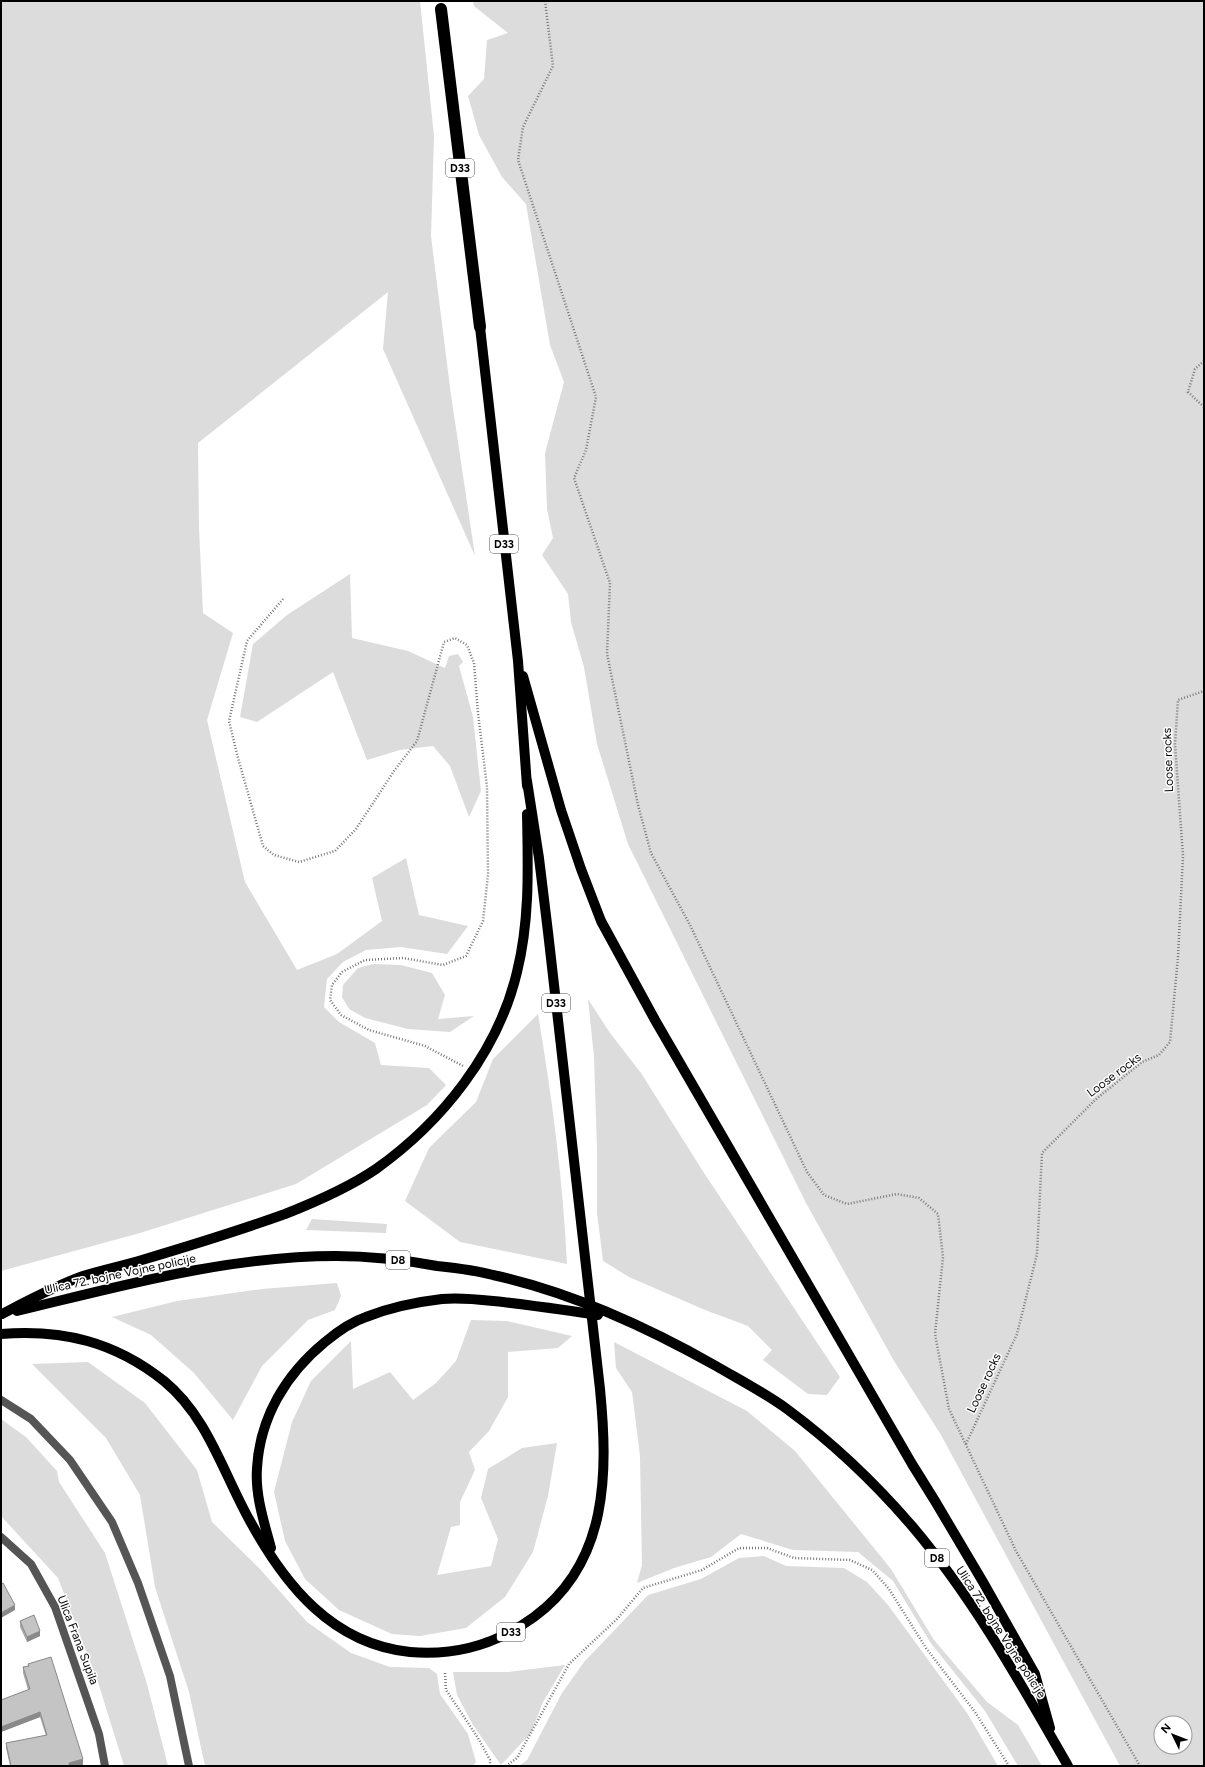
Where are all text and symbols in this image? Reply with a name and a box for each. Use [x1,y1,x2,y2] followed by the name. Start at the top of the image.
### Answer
[446,159,474,177] road number: D33
[490,535,518,553] road number: D33
[1160,727,1176,792] street label: Loose rocks
[542,994,570,1012] road number: D33
[1084,1050,1144,1100] street label: Loose rocks
[43,1251,197,1297] street label: Ulica 72. bojne Vojne policije
[386,1251,410,1269] road number: D8
[964,1351,1004,1415] street label: Loose rocks
[925,1549,949,1567] road number: D8
[953,1563,1049,1701] street label: Ulica 72. bojne Vojne policije
[55,1593,101,1687] street label: Ulica Frana Supila
[497,1623,525,1641] road number: D33
[1153,1715,1193,1755] north arrow
[1158,1721,1174,1736] text: N

